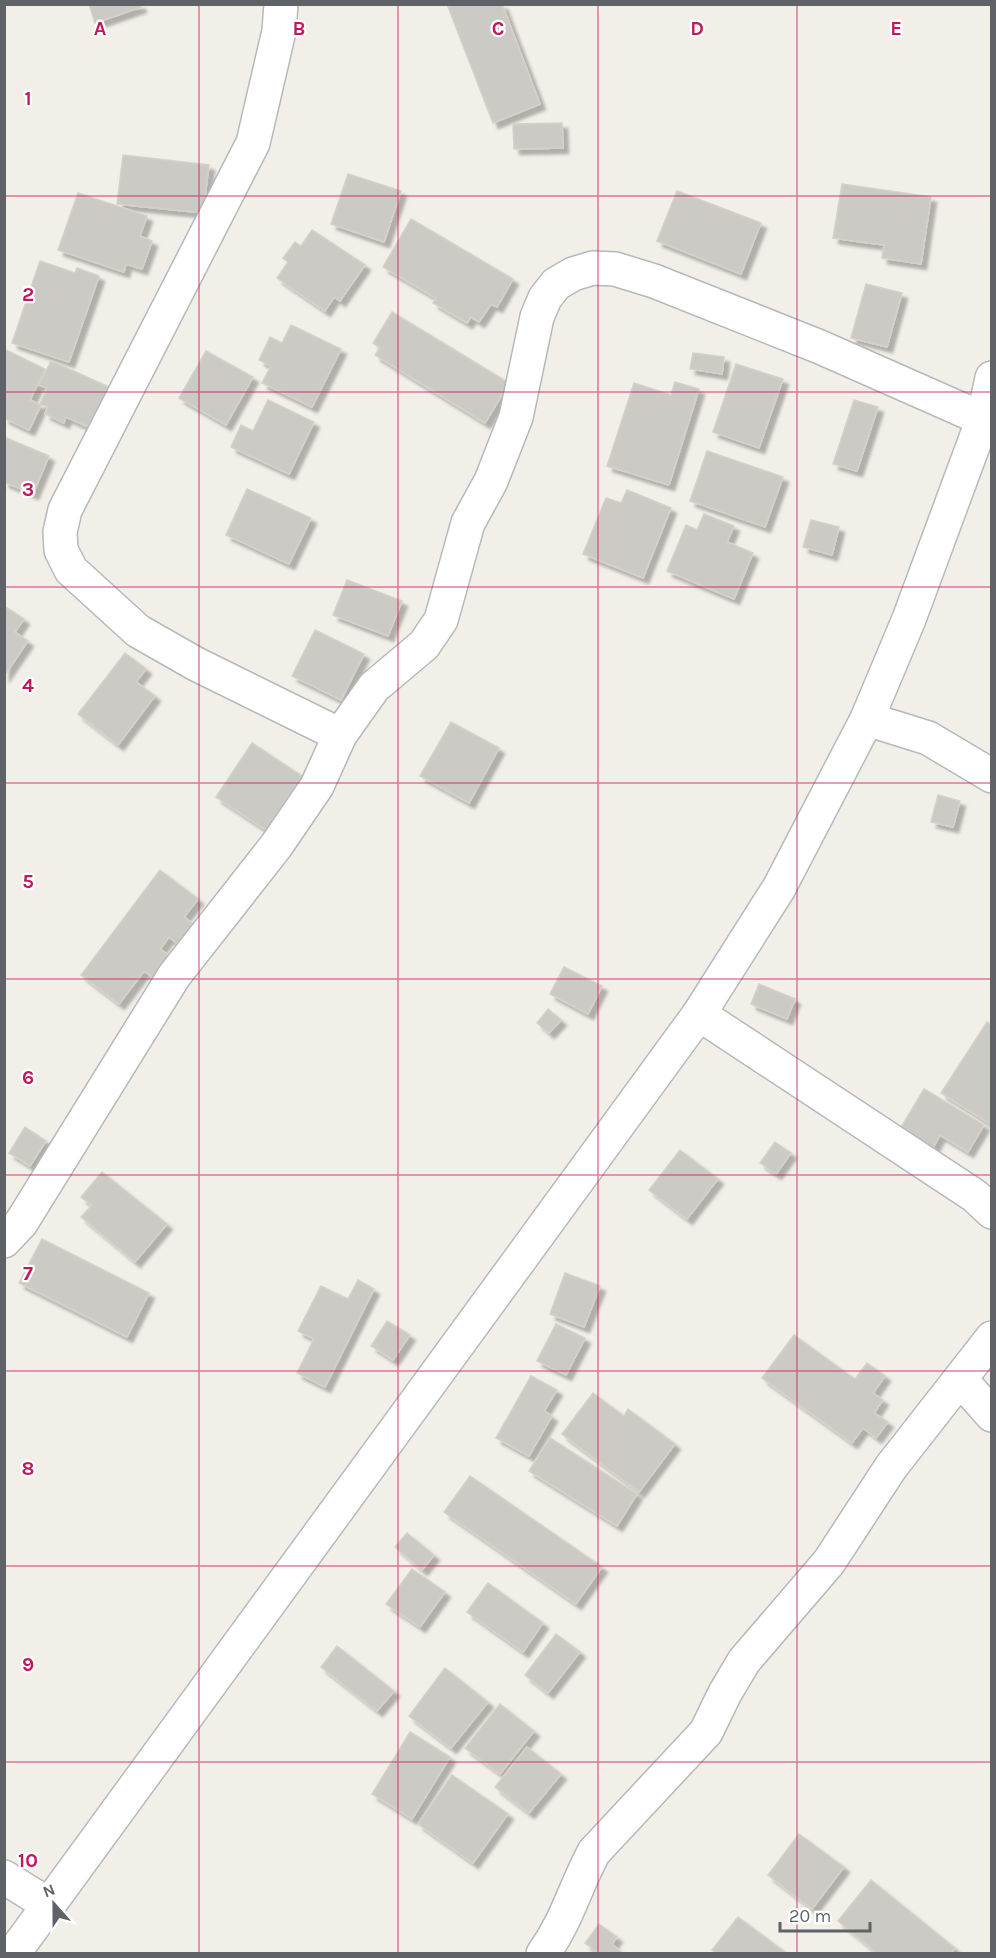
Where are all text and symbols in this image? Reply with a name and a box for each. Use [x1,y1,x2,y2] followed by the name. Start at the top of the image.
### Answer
[94,17,107,40] text: A
[293,17,305,40] text: B
[492,17,504,40] text: C
[690,17,704,40] text: D
[890,17,902,40] text: E
[24,87,32,110] text: 1
[22,283,34,306] text: 2
[22,478,34,501] text: 3
[22,674,34,697] text: 4
[22,870,34,893] text: 5
[22,1066,34,1089] text: 6
[23,1262,33,1285] text: 7
[22,1457,34,1480] text: 8
[22,1653,34,1676] text: 9
[18,1849,38,1872] text: 10
[24,1874,84,1934] north arrow
[40,1880,58,1901] text: N
[780,1895,870,1933] scale bar
[789,1905,831,1927] text: 20 m

